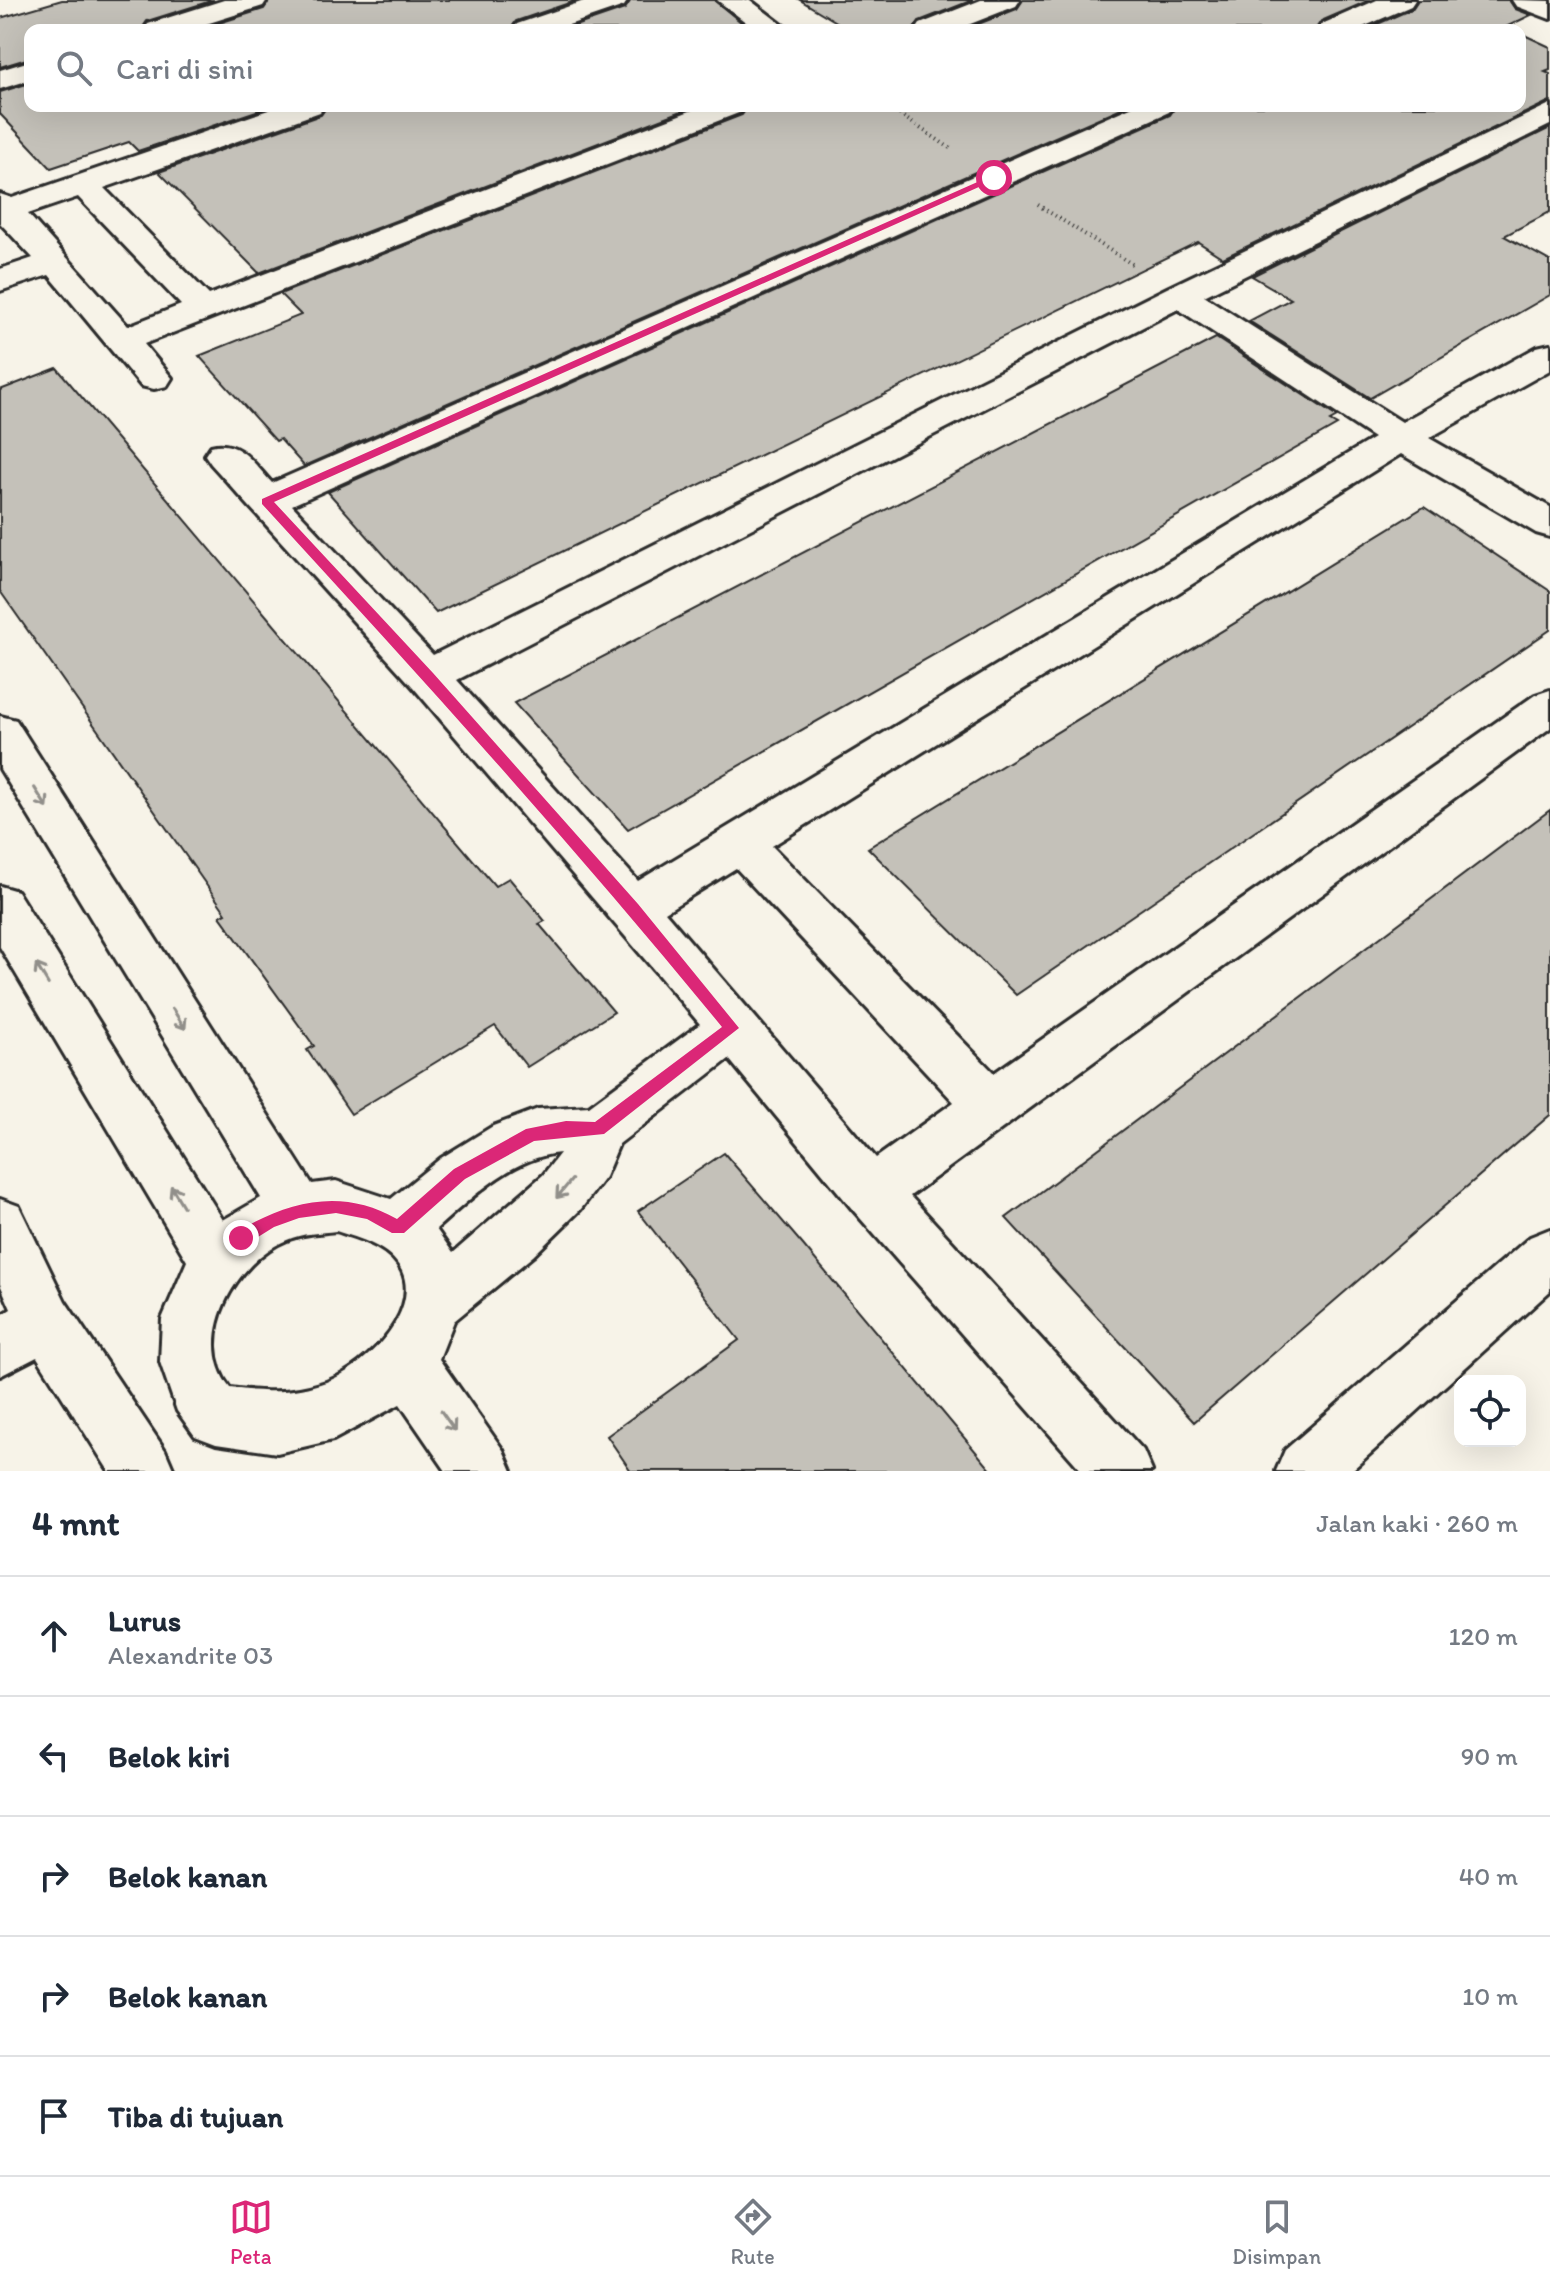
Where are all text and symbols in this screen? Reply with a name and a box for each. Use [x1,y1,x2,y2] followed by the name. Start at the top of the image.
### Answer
[24,24,1526,112] search box
[52,46,96,90] icon: search
[116,50,254,87] text: Cari di sini
[976,160,1012,196] route start
[33,787,50,809] one-way arrow
[34,963,50,986] one-way arrow
[172,1007,188,1030] one-way arrow
[555,1178,573,1198] one-way arrow
[169,1185,185,1208] one-way arrow
[223,1220,259,1256] route end
[1454,1375,1526,1447] map controls
[1454,1375,1526,1447] button: locate
[440,1410,456,1432] one-way arrow
[32,1503,120,1544] text: 4 mnt
[1316,1507,1518,1539] text: Jalan kaki · 260 m
[108,1602,181,1639] text: Lurus
[32,1614,76,1658] icon: ahead
[1449,1620,1518,1652] text: 120 m
[108,1639,273,1671] text: Alexandrite 03
[32,1734,76,1778] icon: left
[108,1738,230,1775] text: Belok kiri
[1461,1740,1518,1772] text: 90 m
[32,1854,76,1898] icon: right
[108,1858,267,1895] text: Belok kanan
[1459,1860,1518,1892] text: 40 m
[32,1974,76,2018] icon: right
[108,1978,267,2015] text: Belok kanan
[1462,1980,1518,2012] text: 10 m
[32,2094,76,2138] icon: arrive
[108,2098,283,2135] text: Tiba di tujuan
[229,2195,273,2270] tab: Peta
[730,2195,775,2270] tab: Rute
[1232,2195,1321,2270] tab: Disimpan

